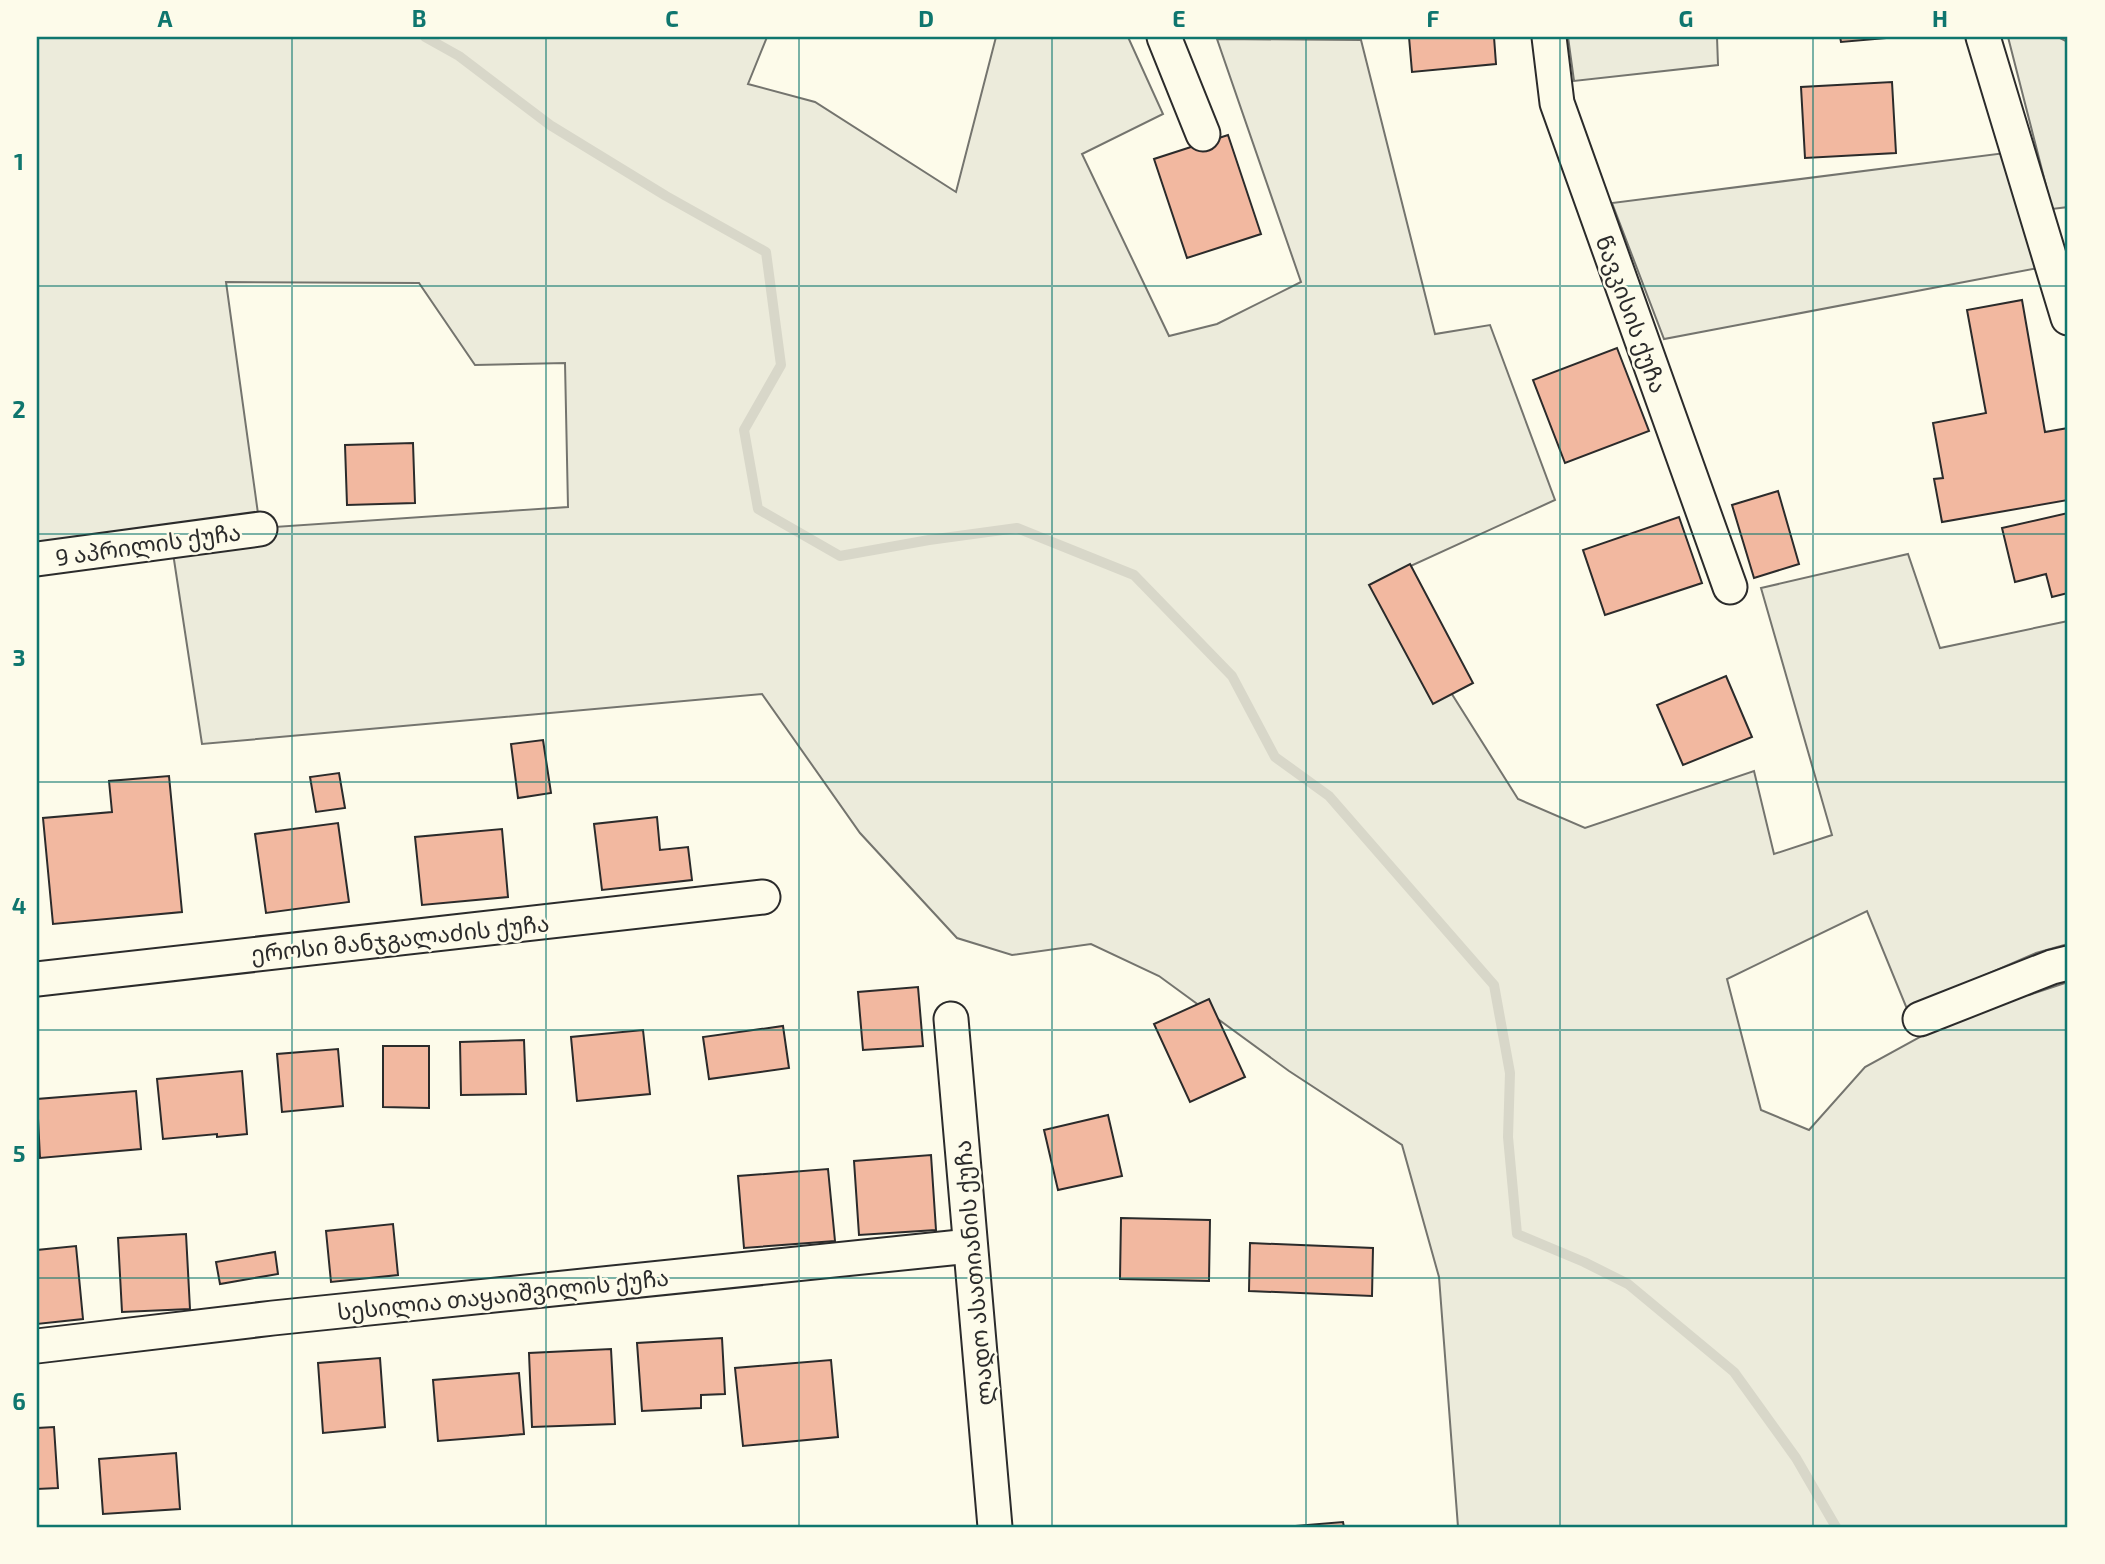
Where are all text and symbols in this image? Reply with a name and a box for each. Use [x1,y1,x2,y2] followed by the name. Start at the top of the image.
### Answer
[157,4,173,32] text: A
[412,4,426,32] text: B
[665,4,679,32] text: C
[918,4,934,32] text: D
[1172,4,1186,32] text: E
[1427,4,1440,32] text: F
[1679,4,1693,32] text: G
[1932,4,1948,32] text: H
[14,147,24,175] text: 1
[1590,231,1673,397] street label: წავკისის ქუჩა
[12,395,26,423] text: 2
[54,517,243,572] street label: 9 აპრილის ქუჩა
[12,643,26,671] text: 3
[12,891,26,919] text: 4
[250,908,551,969] street label: ეროსი მანჯგალაძის ქუჩა
[13,1139,25,1167] text: 5
[947,1139,1000,1407] street label: ლადო ასათიანის ქუჩა
[336,1263,670,1326] street label: სესილია თაყაიშვილის ქუჩა
[12,1387,26,1415] text: 6

